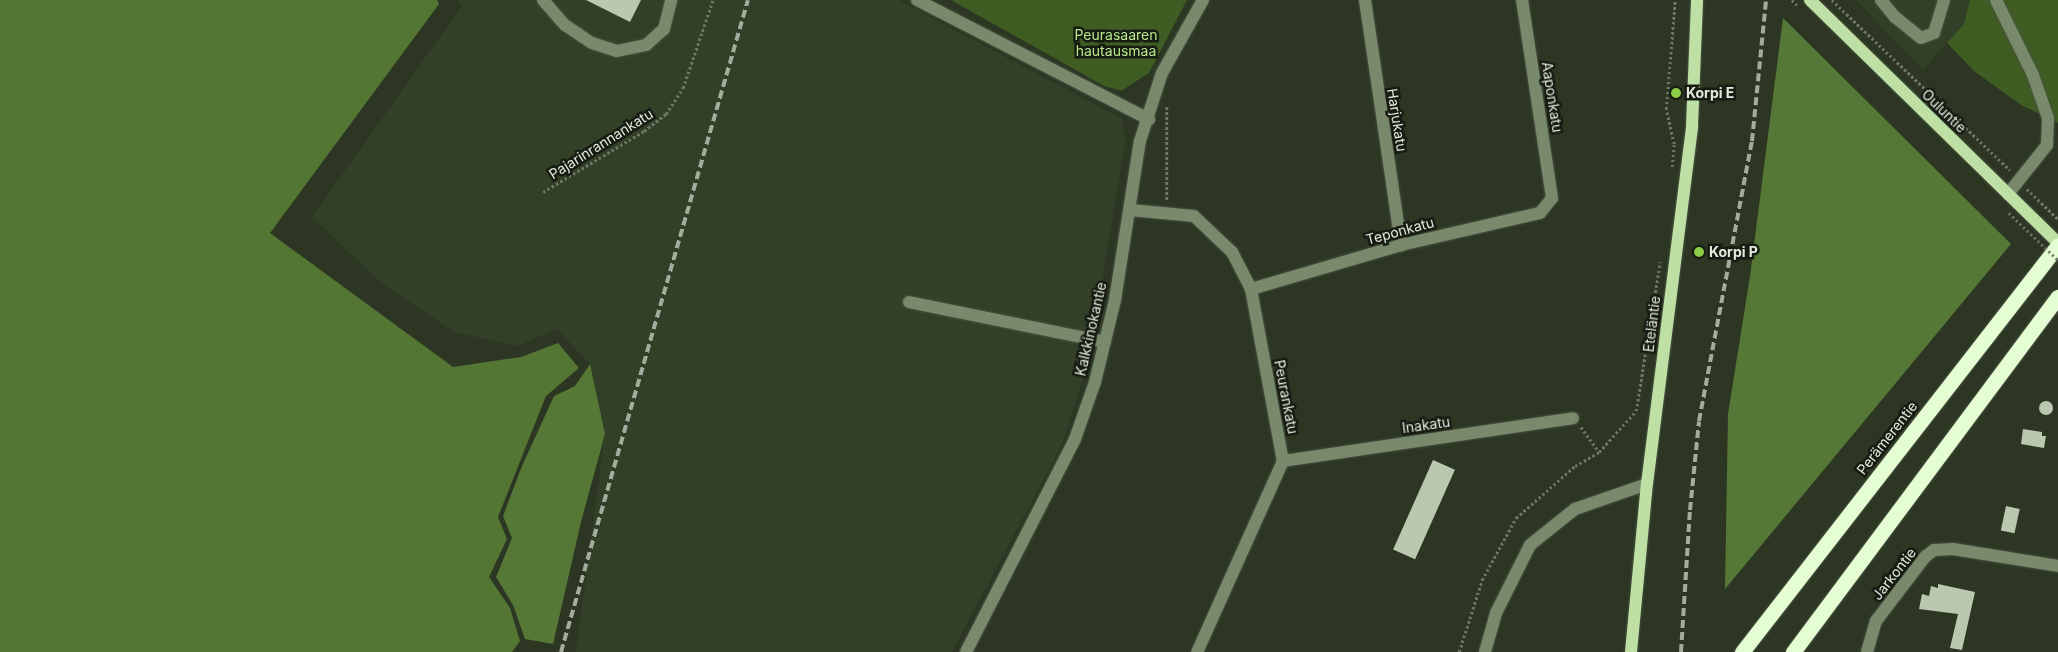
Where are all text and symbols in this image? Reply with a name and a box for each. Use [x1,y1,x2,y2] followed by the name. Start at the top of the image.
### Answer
[1074,27,1158,59] park label: Peurasaaren hautausmaa
[1538,61,1566,133] street label: Aaponkatu
[1686,85,1734,101] place label: Korpi E
[1918,86,1970,136] street label: Ouluntie
[1384,87,1410,153] street label: Harjukatu
[1670,87,1682,99] marker: Korpi E
[546,105,656,183] street label: Pajarinrannankatu
[1364,214,1436,248] street label: Teponkatu
[1709,244,1758,260] place label: Korpi P
[1693,246,1705,258] marker: Korpi P
[1072,280,1110,378] street label: Kalkkinokantie
[1640,295,1664,353] street label: Eteläntie
[1271,359,1301,435] street label: Peurankatu
[1853,398,1921,478] street label: Perämerentie
[1401,413,1451,437] street label: Inakatu
[1868,545,1920,603] street label: Jarkontie

